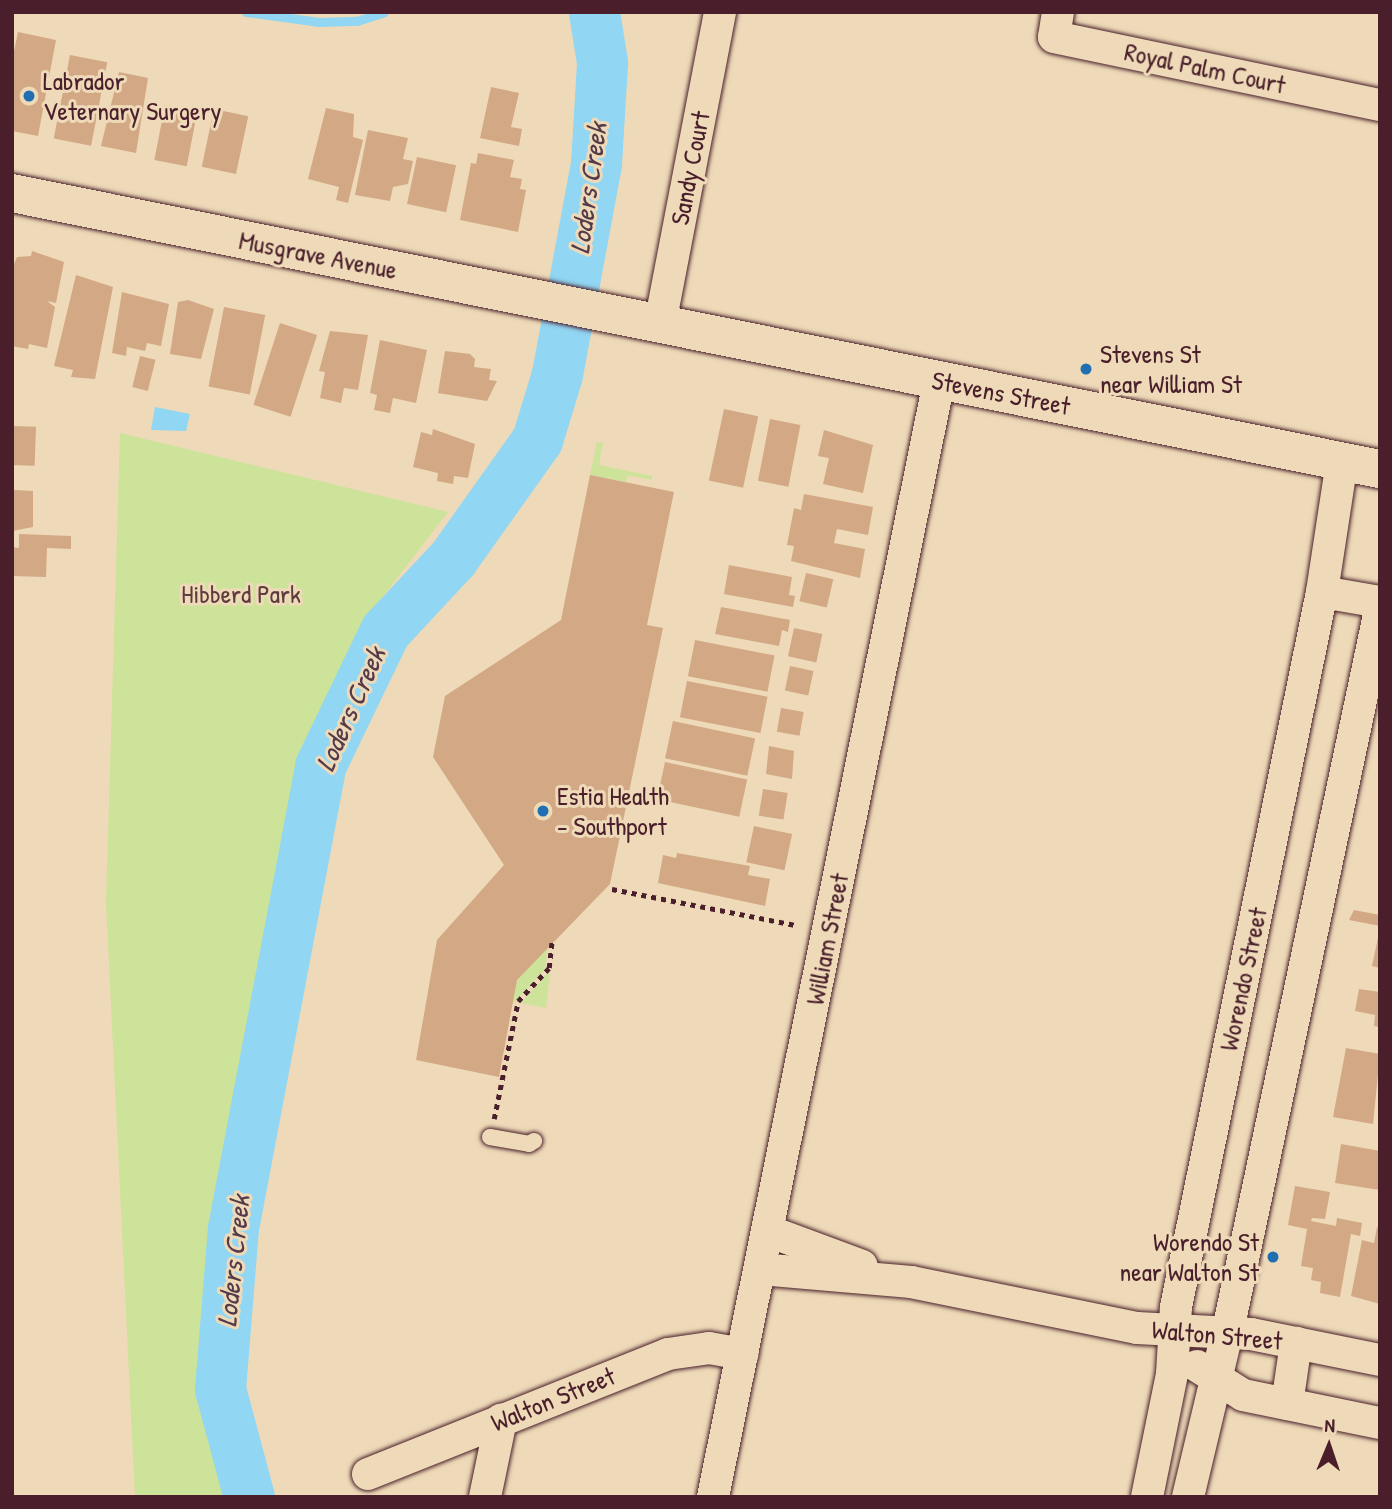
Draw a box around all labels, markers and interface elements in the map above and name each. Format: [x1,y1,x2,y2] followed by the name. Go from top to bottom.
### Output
[1122,36,1288,100] street label: Royal Palm Court
[43,65,221,126] place label: Labrador Veternary Surgery
[21,88,37,104] marker: Labrador Veternary Surgery
[664,109,716,227] street label: Sandy Court
[562,120,614,256] water label: Loders Creek
[236,224,400,286] street label: Musgrave Avenue
[1100,338,1242,400] place label: Stevens St near William St
[1078,361,1094,377] marker: Stevens St near William St
[929,364,1073,422] street label: Stevens Street
[181,578,301,610] park label: Hibberd Park
[308,642,392,776] water label: Loders Creek
[557,780,669,842] place label: Estia Health - Southport
[535,803,551,819] marker: Estia Health - Southport
[799,871,855,1007] street label: William Street
[1213,904,1273,1054] street label: Worendo Street
[209,1194,257,1328] water label: Loders Creek
[1120,1226,1259,1288] place label: Worendo St near Walton St
[1265,1249,1281,1265] marker: Worendo St near Walton St
[1150,1314,1284,1356] street label: Walton Street
[487,1360,619,1438] street label: Walton Street
[1294,1411,1364,1481] north arrow
[1324,1412,1335,1438] text: N

